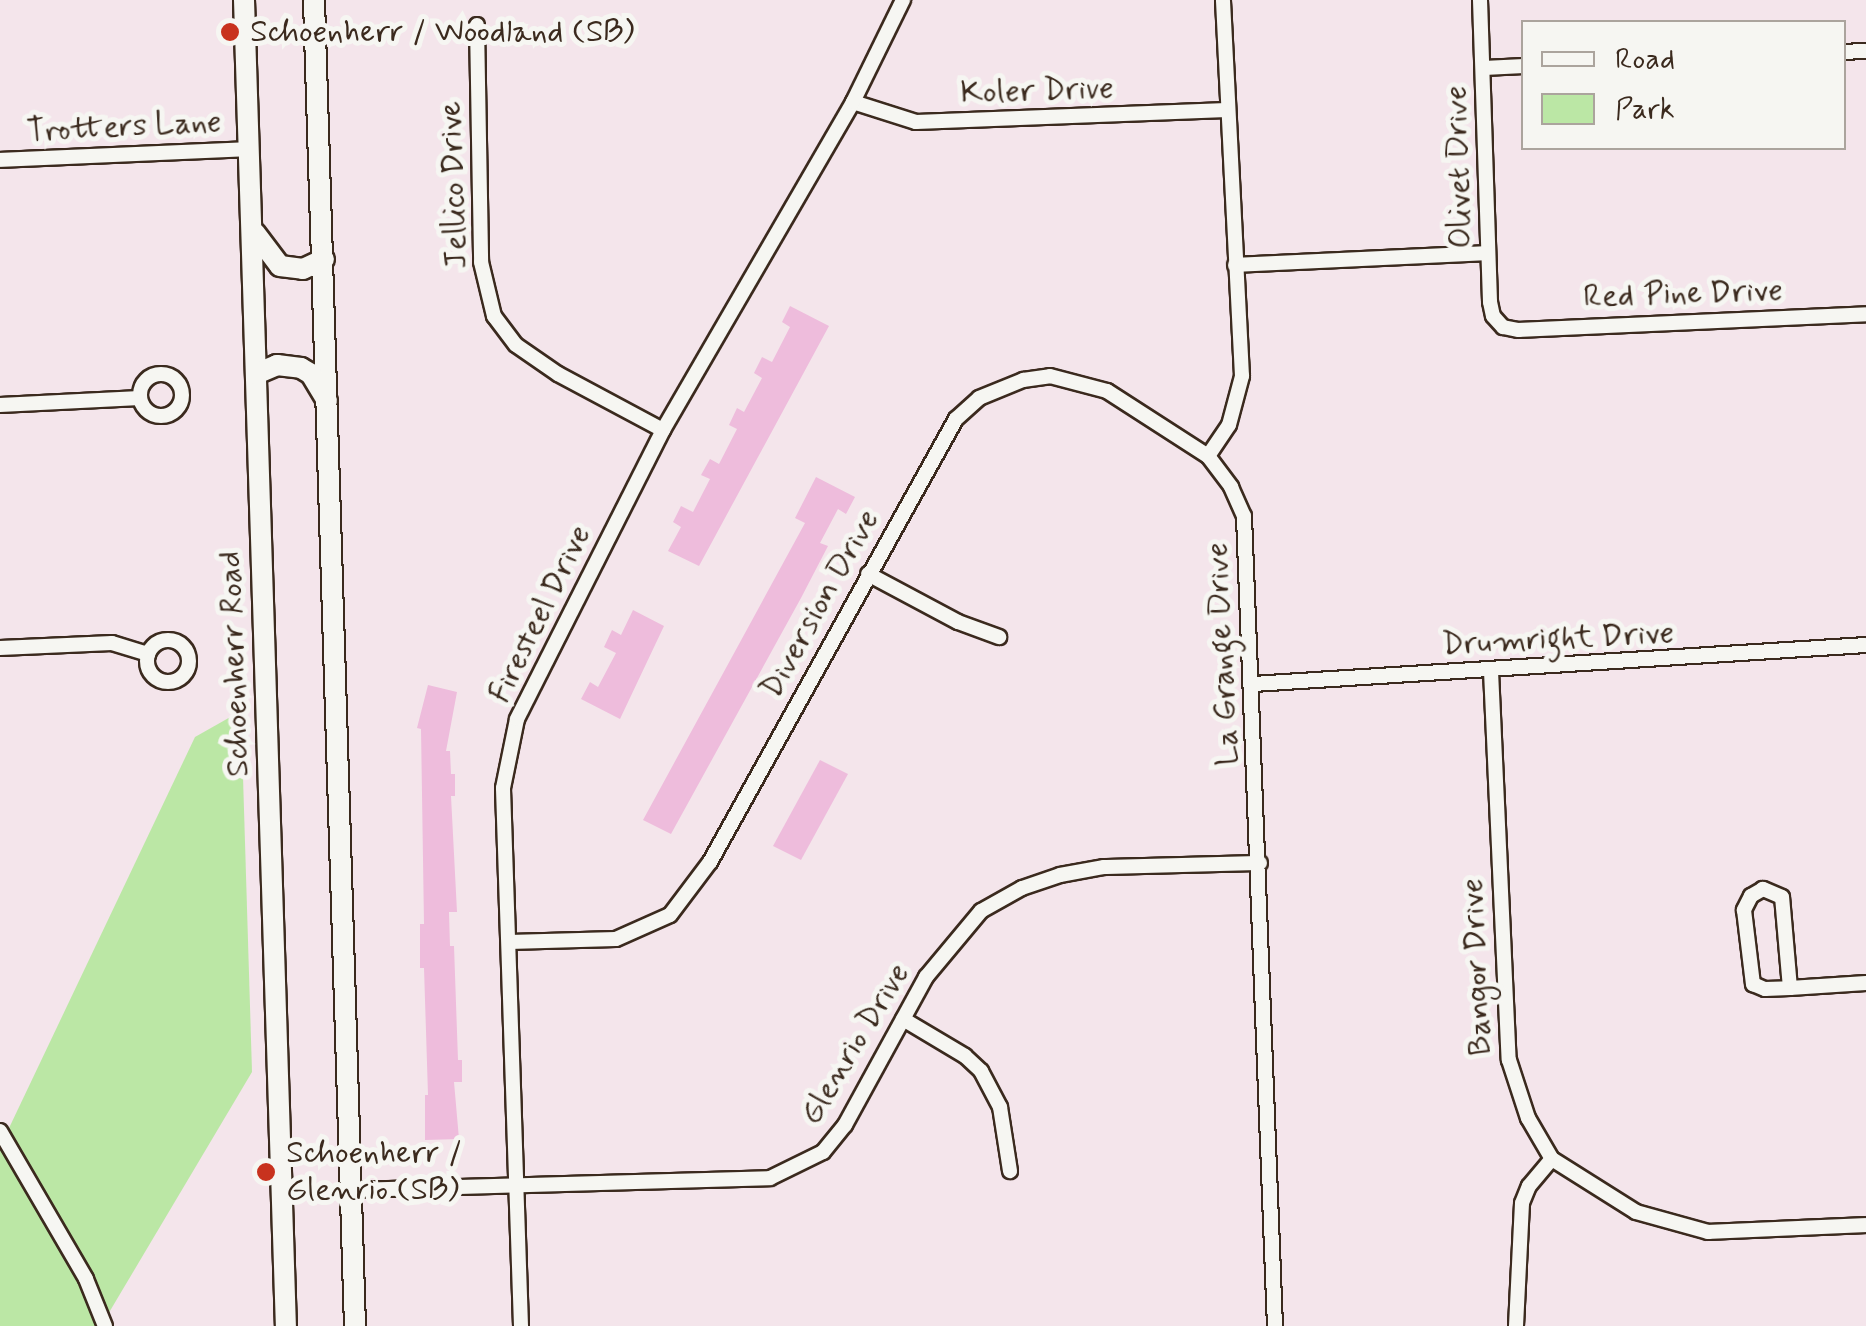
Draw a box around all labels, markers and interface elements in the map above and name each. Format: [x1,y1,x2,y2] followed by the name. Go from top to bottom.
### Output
[250,13,634,51] place label: Schoenherr / Woodland (SB)
[1521,20,1846,150] legend
[219,21,241,43] marker: Schoenherr / Woodland (SB)
[1615,40,1675,79] text: Road
[960,69,1114,113] street label: Koler Drive
[1437,86,1481,248] street label: Olivet Drive
[1615,90,1675,129] text: Park
[432,102,476,268] street label: Jellico Drive
[24,103,224,151] street label: Trotters Lane
[1584,271,1782,317] street label: Red Pine Drive
[753,504,887,704] street label: Diversion Drive
[481,520,599,708] street label: Firesteel Drive
[1198,539,1248,769] street label: La Grange Drive
[212,550,258,778] street label: Schoenherr Road
[1442,614,1674,664] street label: Drumright Drive
[1453,878,1501,1056] street label: Bangor Drive
[792,956,918,1132] street label: Glenrio Drive
[286,1135,462,1210] place label: Schoenherr / Glenrio (SB)
[255,1161,277,1183] marker: Schoenherr / Glenrio (SB)

